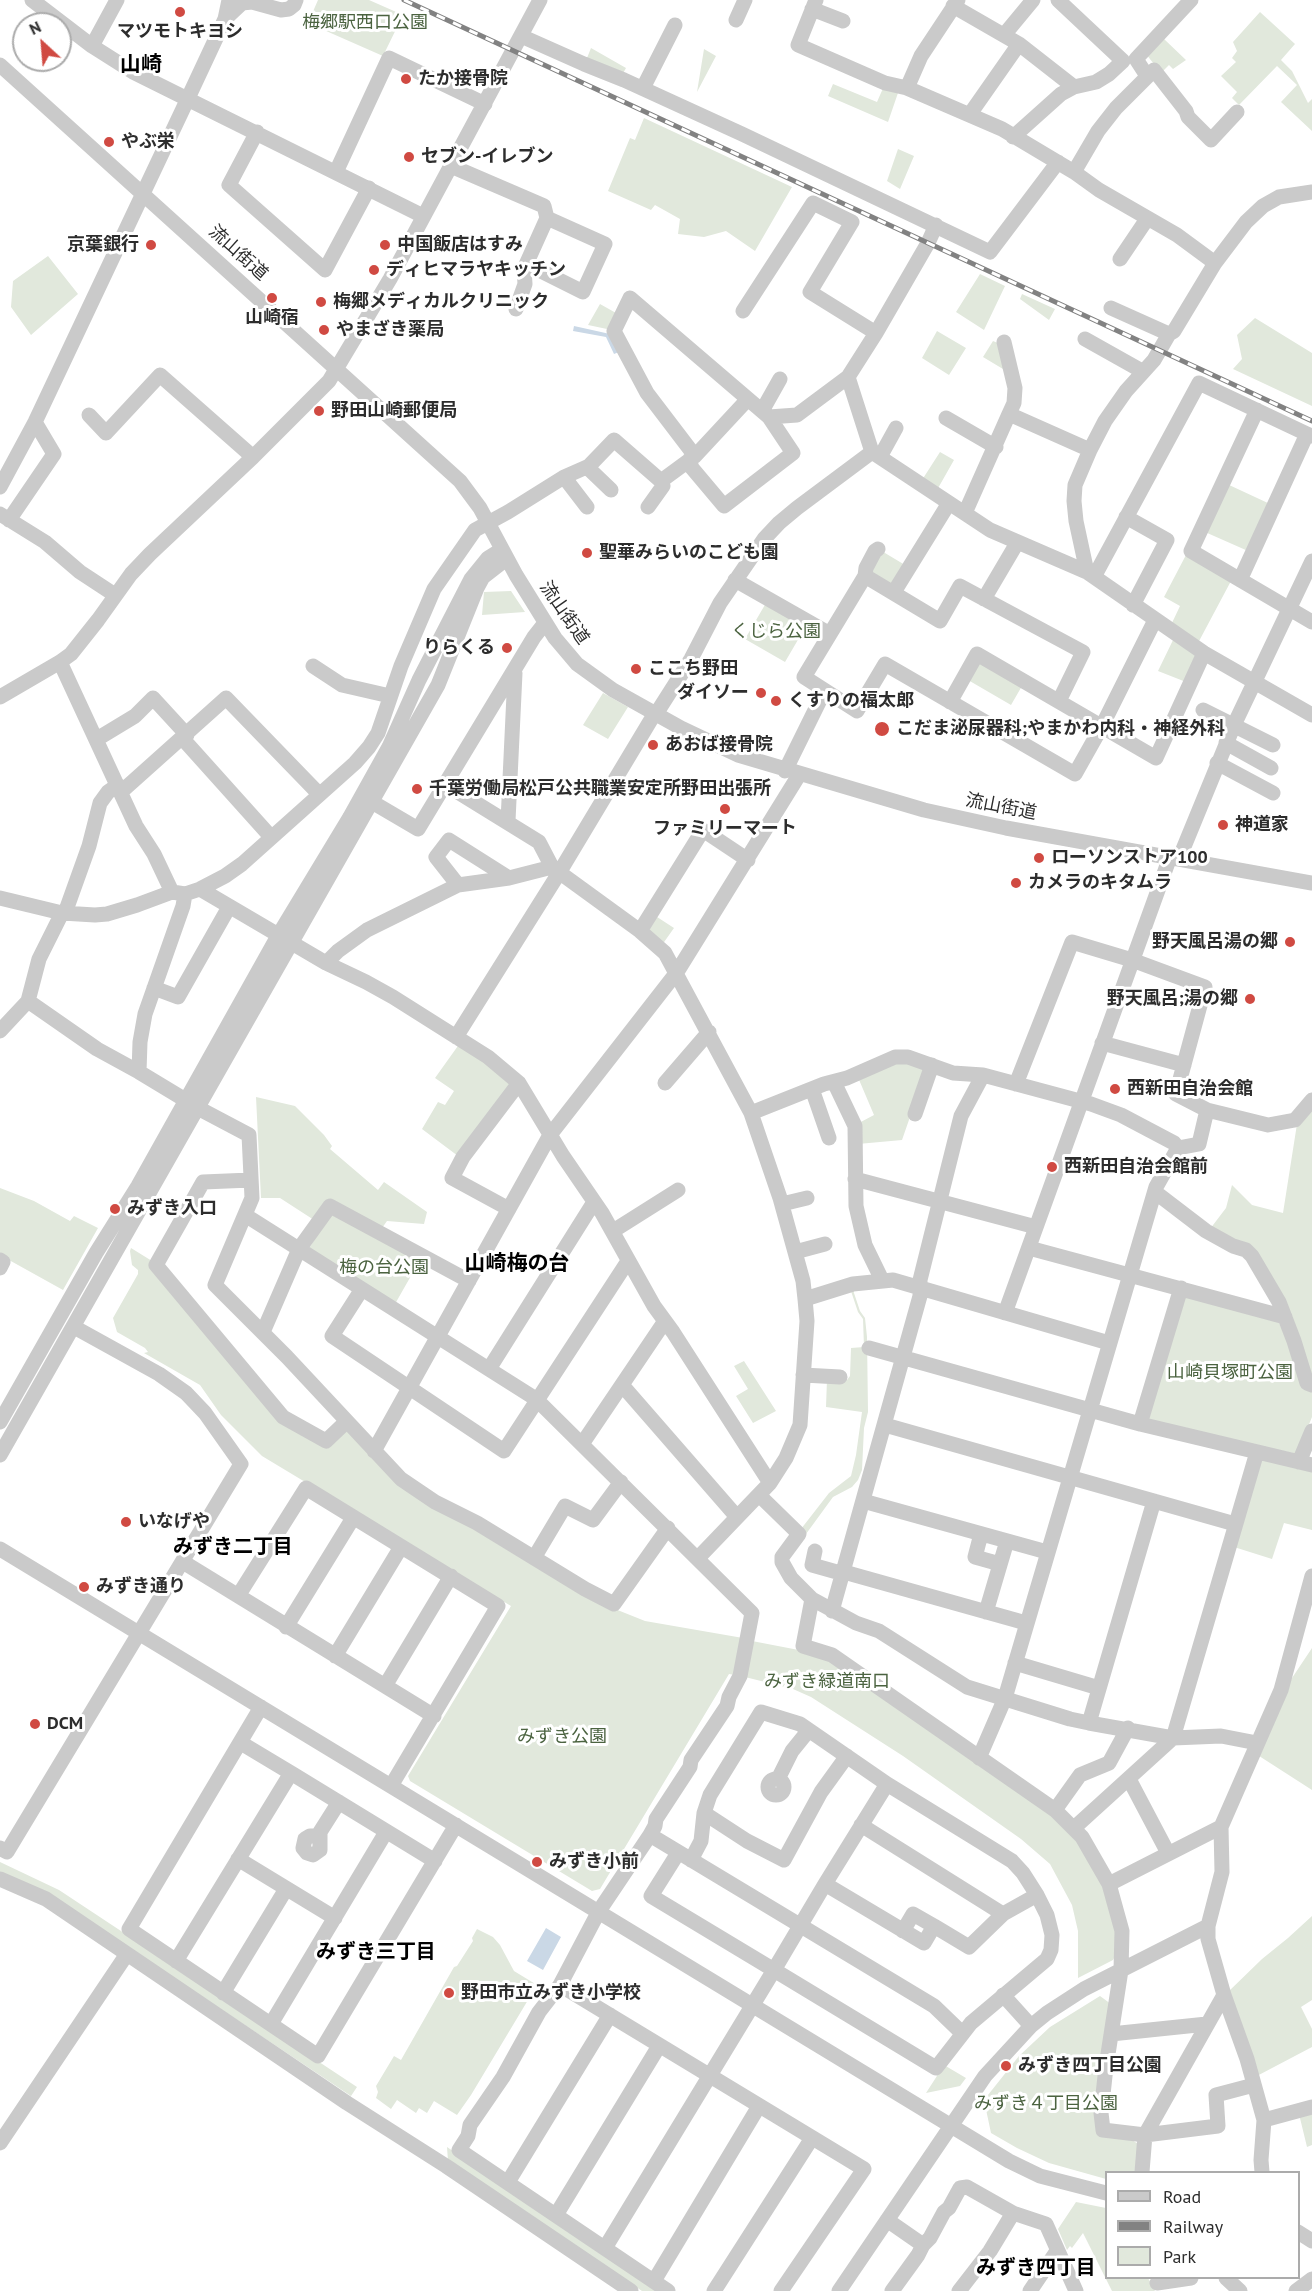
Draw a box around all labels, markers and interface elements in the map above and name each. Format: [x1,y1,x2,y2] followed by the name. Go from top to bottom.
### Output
[173,5,187,19] marker: マツモトキヨシ
[12,12,72,72] north arrow
[302,12,428,34] park label: 梅郷駅西口公園
[26,16,44,39] text: N
[117,21,243,43] place label: マツモトキヨシ
[120,52,162,78] district label: 山崎
[418,68,508,90] place label: たか接骨院
[399,72,413,86] marker: たか接骨院
[121,131,175,153] place label: やぶ栄
[102,135,116,149] marker: やぶ栄
[421,146,553,168] place label: セブン-イレブン
[402,150,416,164] marker: セブン-イレブン
[204,221,272,285] street label: 流山街道
[67,234,139,256] place label: 京葉銀行
[397,234,523,256] place label: 中国飯店はすみ
[144,238,158,252] marker: 京葉銀行
[378,238,392,252] marker: 中国飯店はすみ
[386,259,566,281] place label: ディヒマラヤキッチン
[367,263,381,277] marker: ディヒマラヤキッチン
[265,291,279,305] marker: 山崎宿
[333,291,549,313] place label: 梅郷メディカルクリニック
[314,295,328,309] marker: 梅郷メディカルクリニック
[245,307,299,329] place label: 山崎宿
[336,319,444,341] place label: やまざき薬局
[317,323,331,337] marker: やまざき薬局
[331,400,457,422] place label: 野田山崎郵便局
[312,404,326,418] marker: 野田山崎郵便局
[599,542,779,564] place label: 聖華みらいのこども園
[580,546,594,560] marker: 聖華みらいのこども園
[535,577,593,649] street label: 流山街道
[731,621,821,643] park label: くじら公園
[423,637,495,659] place label: りらくる
[500,641,514,655] marker: りらくる
[648,658,738,680] place label: ここち野田
[629,662,643,676] marker: ここち野田
[677,682,749,704] place label: ダイソー
[754,686,768,700] marker: ダイソー
[788,690,914,712] place label: くすりの福太郎
[769,694,783,708] marker: くすりの福太郎
[896,718,1225,740] place label: こだま泌尿器科;やまかわ内科・神経外科
[873,720,891,738] marker: こだま泌尿器科;やまかわ内科・神経外科
[665,734,773,756] place label: あおば接骨院
[646,738,660,752] marker: あおば接骨院
[429,778,771,800] place label: 千葉労働局松戸公共職業安定所野田出張所
[410,782,424,796] marker: 千葉労働局松戸公共職業安定所野田出張所
[964,790,1038,824] street label: 流山街道
[718,802,732,816] marker: ファミリーマート
[1235,814,1289,836] place label: 神道家
[653,818,797,840] place label: ファミリーマート
[1216,818,1230,832] marker: 神道家
[1051,847,1208,869] place label: ローソンストア100
[1032,851,1046,865] marker: ローソンストア100
[1028,872,1172,894] place label: カメラのキタムラ
[1009,876,1023,890] marker: カメラのキタムラ
[1152,931,1278,953] place label: 野天風呂湯の郷
[1283,935,1297,949] marker: 野天風呂湯の郷
[1107,988,1238,1010] place label: 野天風呂;湯の郷
[1243,992,1257,1006] marker: 野天風呂;湯の郷
[1127,1078,1253,1100] place label: 西新田自治会館
[1108,1082,1122,1096] marker: 西新田自治会館
[1064,1156,1208,1178] place label: 西新田自治会館前
[1045,1160,1059,1174] marker: 西新田自治会館前
[127,1198,217,1220] place label: みずき入口
[108,1202,122,1216] marker: みずき入口
[465,1251,569,1277] district label: 山崎梅の台
[339,1257,429,1279] park label: 梅の台公園
[1167,1362,1293,1384] park label: 山崎貝塚町公園
[138,1511,210,1533] place label: いなげや
[119,1515,133,1529] marker: いなげや
[173,1535,293,1559] district label: みずき二丁目
[96,1576,186,1598] place label: みずき通り
[77,1580,91,1594] marker: みずき通り
[764,1671,890,1693] park label: みずき緑道南口
[47,1713,83,1735] place label: DCM
[28,1717,42,1731] marker: DCM
[517,1726,607,1748] park label: みずき公園
[549,1851,639,1873] place label: みずき小前
[530,1855,544,1869] marker: みずき小前
[316,1940,436,1964] district label: みずき三丁目
[461,1982,641,2004] place label: 野田市立みずき小学校
[442,1986,456,2000] marker: 野田市立みずき小学校
[1018,2055,1162,2077] place label: みずき四丁目公園
[999,2059,1013,2073] marker: みずき四丁目公園
[974,2093,1118,2115] park label: みずき４丁目公園
[1105,2171,1300,2279] legend
[1163,2185,1201,2208] text: Road
[1163,2215,1223,2238] text: Railway
[1163,2245,1196,2268] text: Park
[976,2256,1096,2280] district label: みずき四丁目

